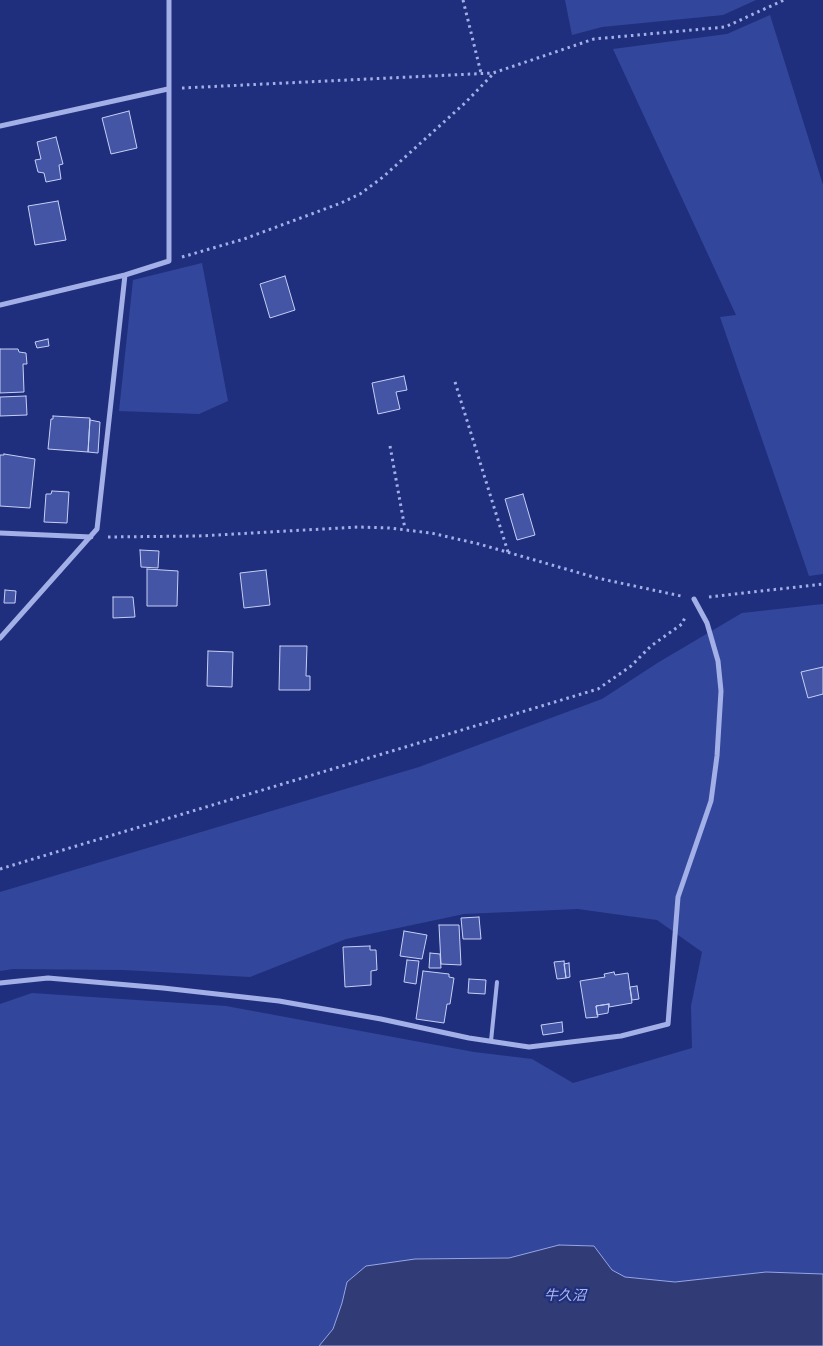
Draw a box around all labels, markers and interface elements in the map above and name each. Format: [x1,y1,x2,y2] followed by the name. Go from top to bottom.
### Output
[544,1288,586,1304] water label: 牛久沼

